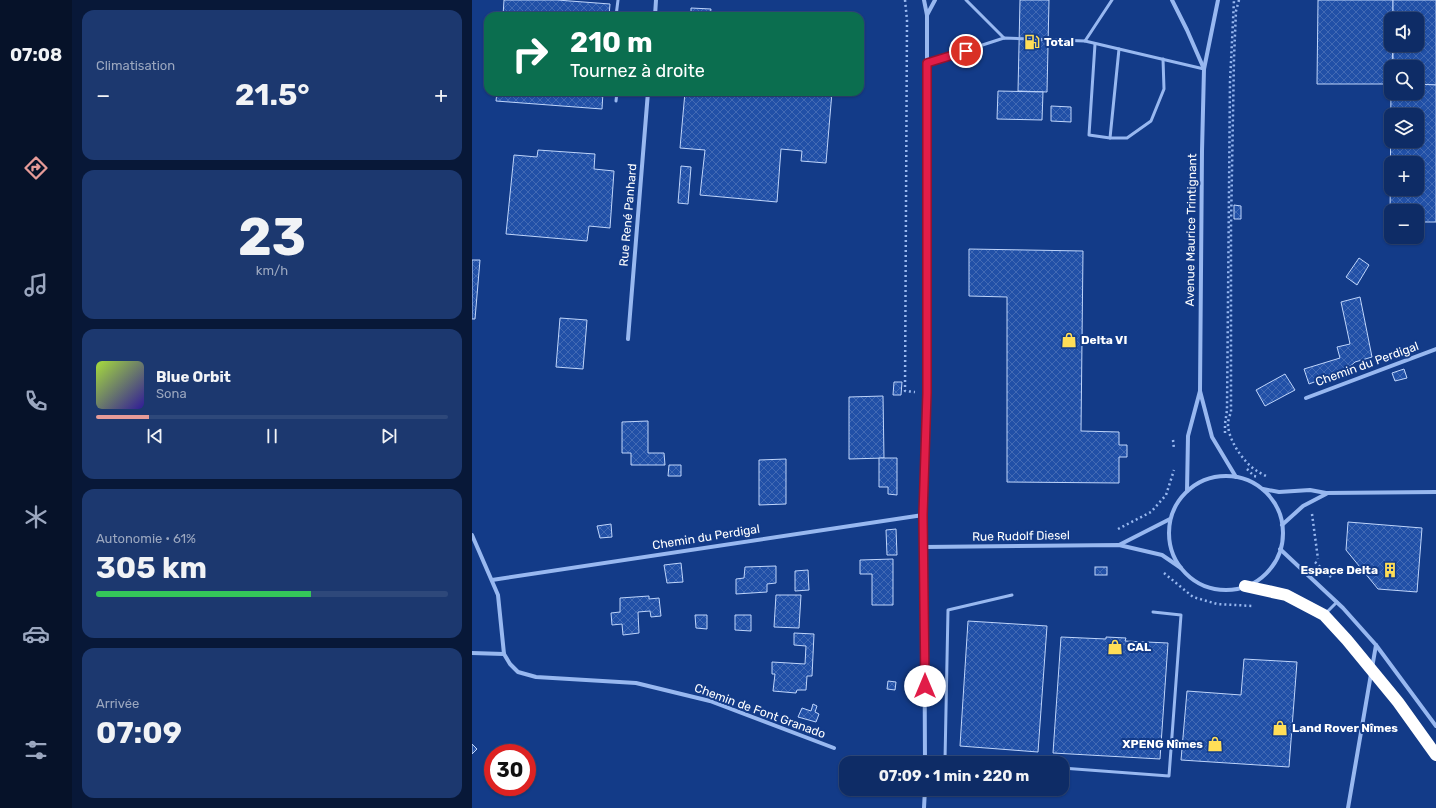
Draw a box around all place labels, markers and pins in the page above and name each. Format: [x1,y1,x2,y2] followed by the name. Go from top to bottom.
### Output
[1023,33,1041,51] fuel station icon: Total
[949,34,983,68] pin
[1044,35,1074,49] place label: Total
[1060,331,1078,349] shop icon: Delta VI
[1081,333,1127,347] place label: Delta VI
[1381,561,1399,579] building icon: Espace Delta
[1300,563,1378,577] place label: Espace Delta
[1106,638,1124,656] shop icon: CAL
[1127,640,1151,654] place label: CAL
[1271,719,1289,737] shop icon: Land Rover Nîmes
[1292,721,1398,735] place label: Land Rover Nîmes
[1206,735,1224,753] shop icon: XPENG Nîmes
[1122,737,1203,751] place label: XPENG Nîmes

